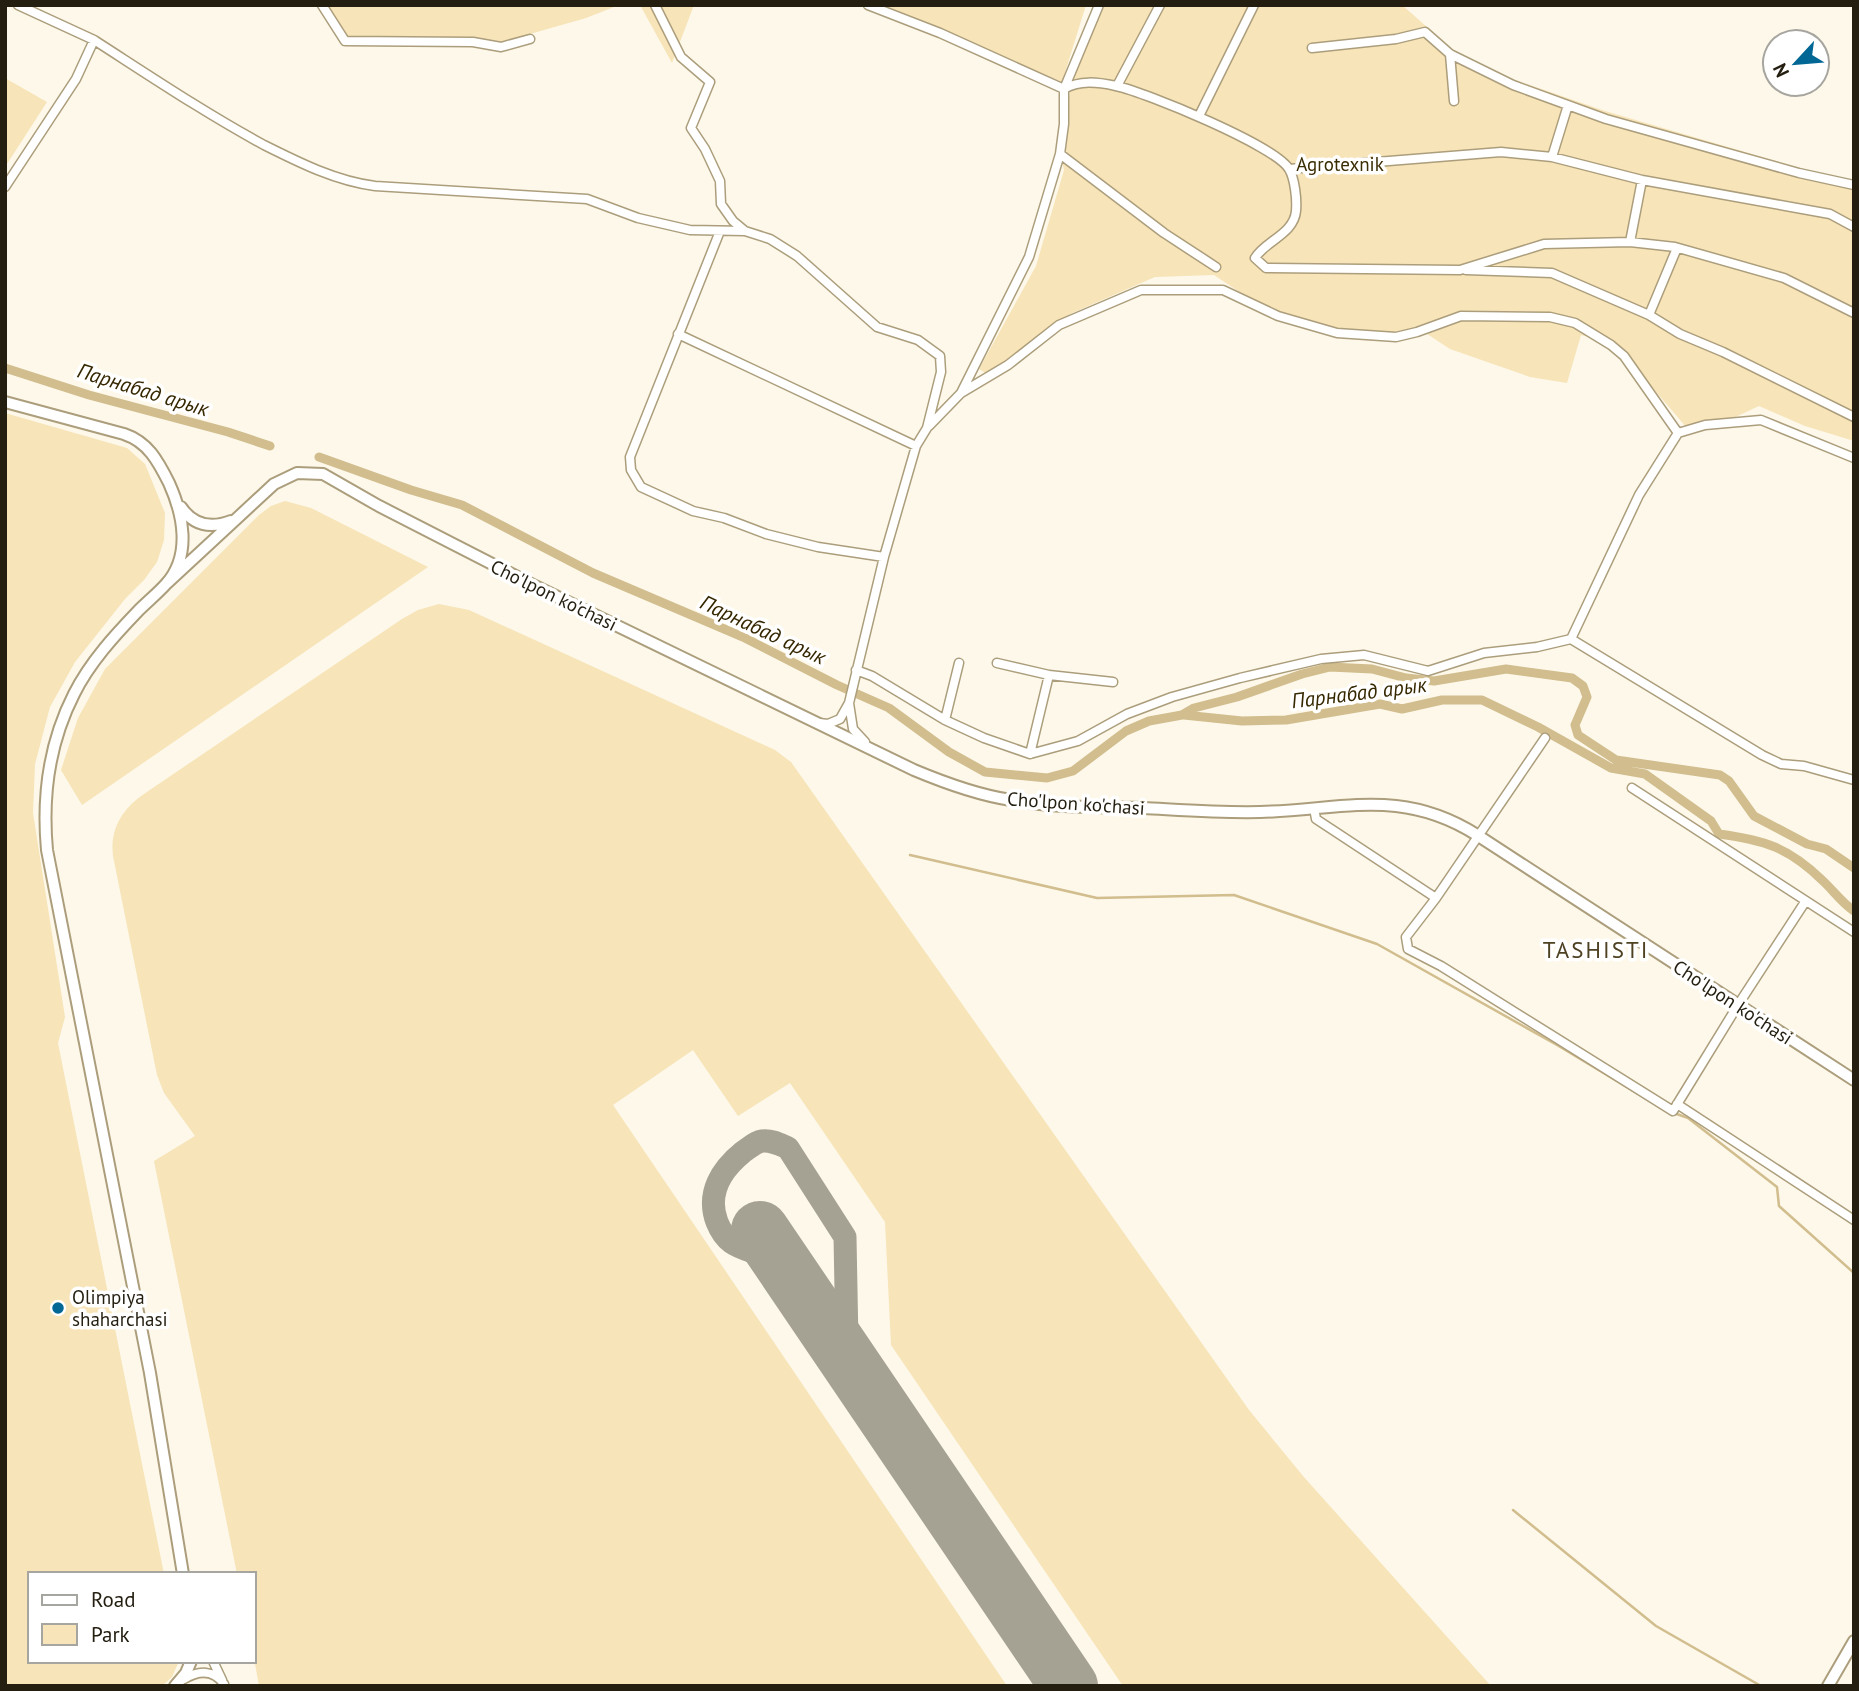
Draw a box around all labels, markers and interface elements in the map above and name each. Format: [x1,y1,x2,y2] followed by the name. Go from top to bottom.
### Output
[1761,28,1831,98] north arrow
[1767,60,1794,81] text: N
[1296,152,1384,176] park label: Agrotexnik
[74,357,213,423] water label: Парнабад арык
[487,554,621,636] street label: Cho'lpon ko'chasi
[696,589,832,671] water label: Парнабад арык
[1290,671,1429,714] water label: Парнабад арык
[1006,786,1146,820] street label: Cho'lpon ko'chasi
[1543,935,1649,964] district label: TASHISTI
[1669,954,1797,1050] street label: Cho'lpon ko'chasi
[72,1285,168,1331] place label: Olimpiya shaharchasi
[50,1300,66,1316] marker: Olimpiya shaharchasi
[28,1572,256,1663] legend
[91,1586,135,1613] text: Road
[91,1621,130,1648] text: Park

